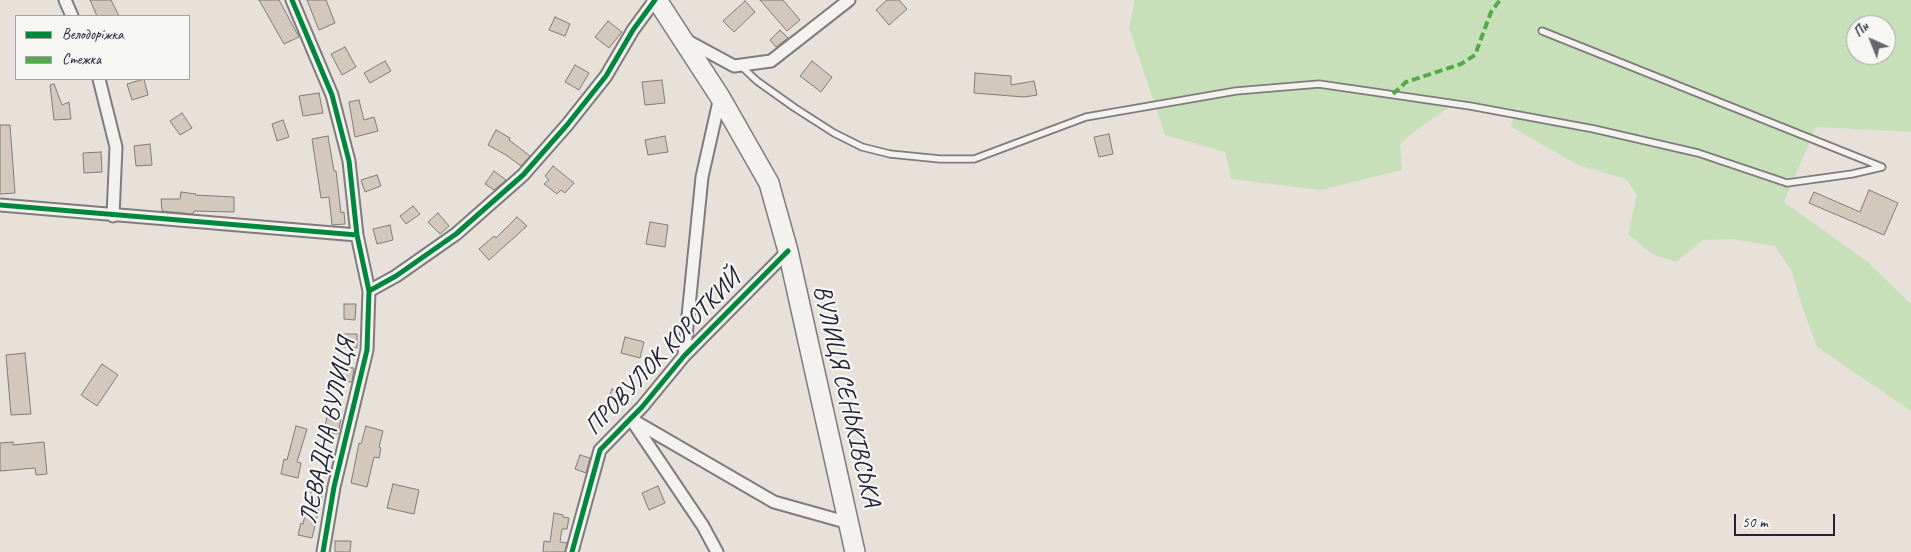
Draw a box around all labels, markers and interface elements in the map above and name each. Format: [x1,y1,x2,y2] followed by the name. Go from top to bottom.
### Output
[15,15,190,80] legend
[1846,15,1896,65] north arrow
[1850,18,1872,41] text: Пн
[62,25,123,44] text: Велодоріжка
[62,50,101,69] text: Стежка
[579,264,747,442] street label: ПРОВУЛОК КОРОТКИЙ
[806,282,886,510] street label: ВУЛИЦЯ СЕНЬКIВСЬКА
[294,335,362,527] street label: ЛЕВАДНА ВУЛИЦЯ
[1736,504,1837,536] scale bar
[1742,513,1768,532] text: 50 m

